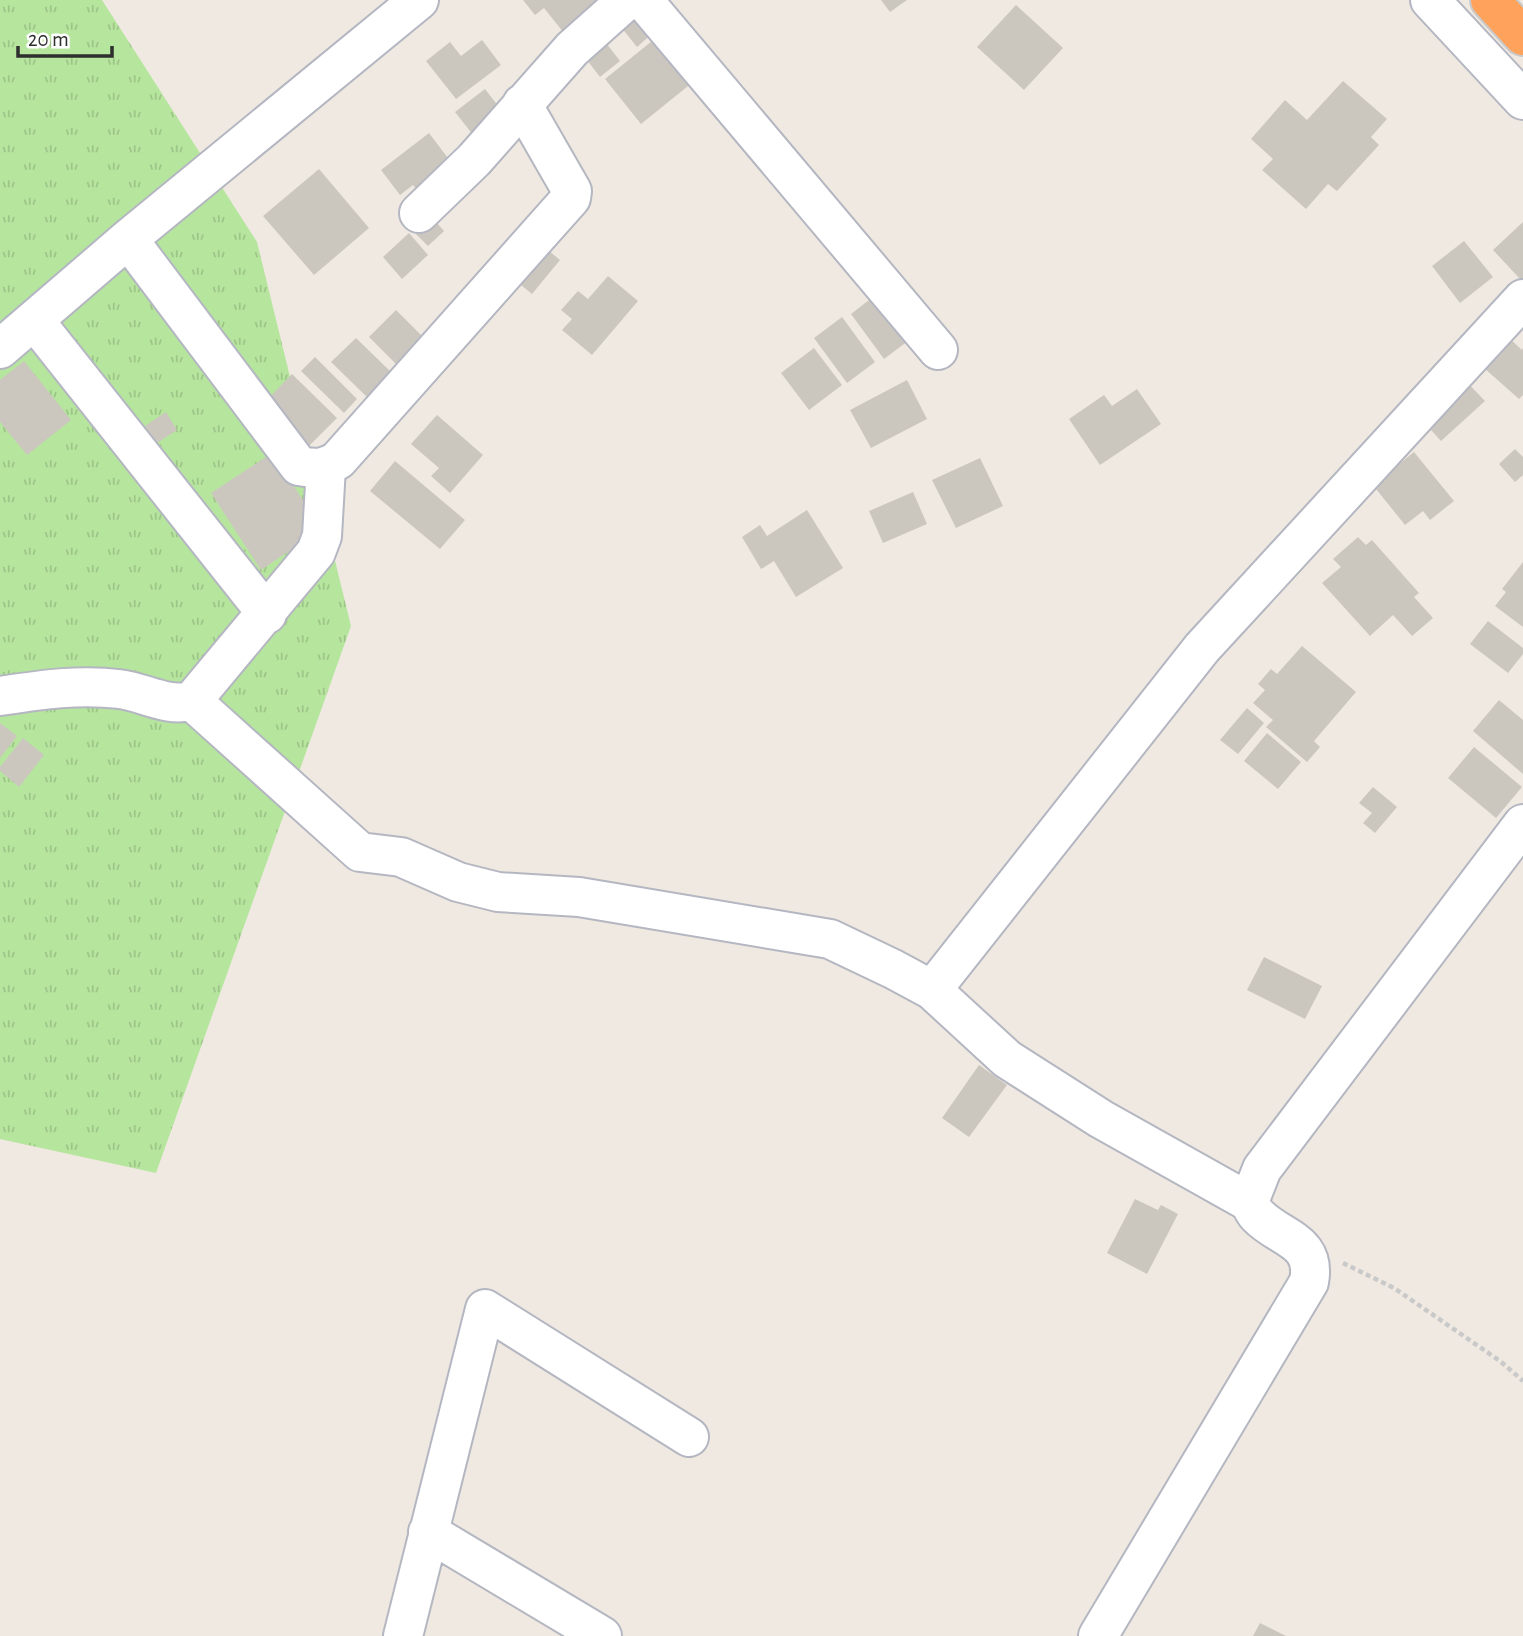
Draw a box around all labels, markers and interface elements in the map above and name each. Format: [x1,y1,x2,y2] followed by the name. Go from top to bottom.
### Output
[18,14,112,58] scale bar
[28,29,69,50] text: 20 m

